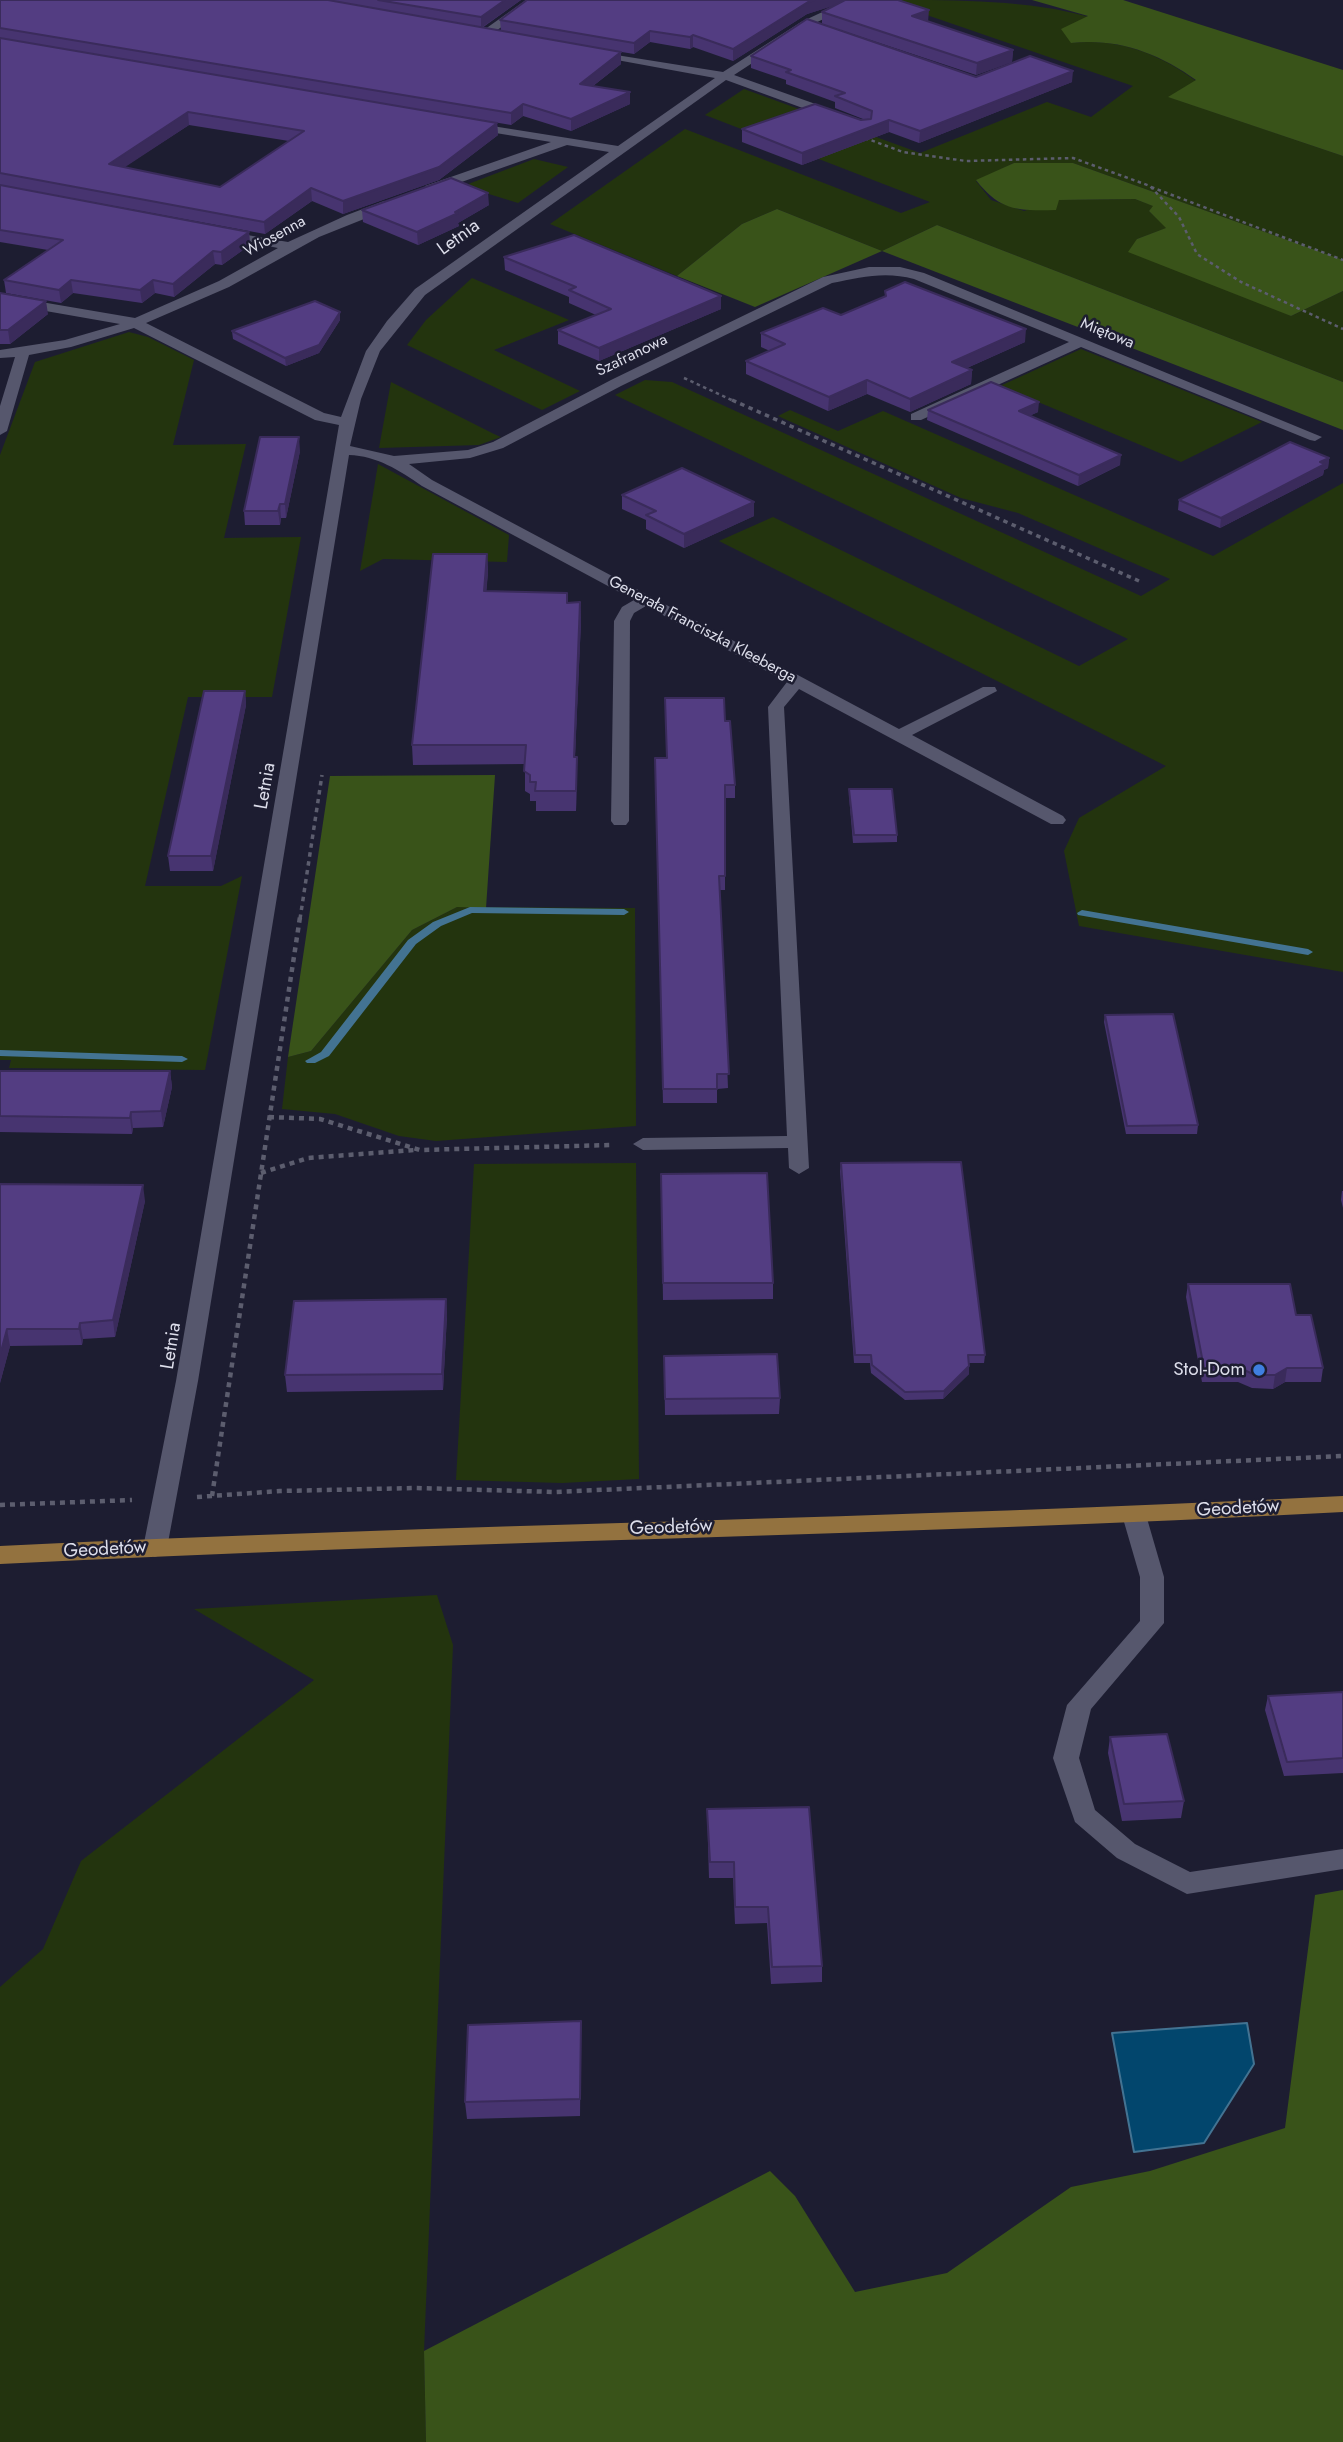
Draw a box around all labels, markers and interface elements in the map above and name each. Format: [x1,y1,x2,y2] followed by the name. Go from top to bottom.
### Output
[241,212,309,262] street label: Wiosenna
[433,215,485,261] street label: Letnia
[1077,315,1137,353] street label: Miętowa
[593,330,671,382] street label: Szafranowa
[605,572,799,688] street label: Generała Franciszka Kleeberga
[251,761,281,811] street label: Letnia
[157,1321,187,1371] street label: Letnia
[1173,1359,1245,1381] place label: Stol-Dom
[1251,1362,1267,1378] marker: Stol-Dom
[1196,1495,1280,1523] street label: Geodetów
[629,1515,713,1541] street label: Geodetów
[63,1536,147,1564] street label: Geodetów

